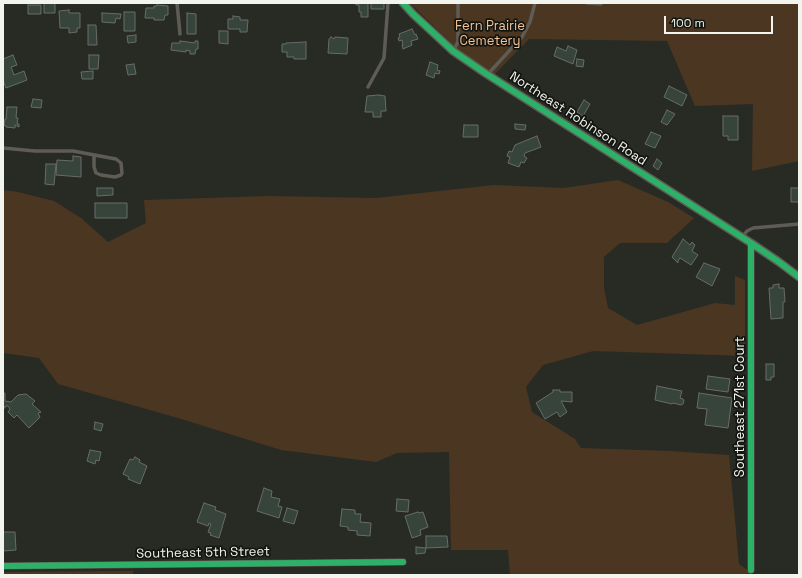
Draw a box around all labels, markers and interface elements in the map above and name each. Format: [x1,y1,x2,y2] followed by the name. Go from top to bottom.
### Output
[666,8,775,34] scale bar
[671,15,705,31] text: 100 m
[455,18,525,49] park label: Fern Prairie Cemetery
[506,69,650,169] street label: Northeast Robinson Road
[732,337,748,477] street label: Southeast 271st Court
[136,544,270,562] street label: Southeast 5th Street

